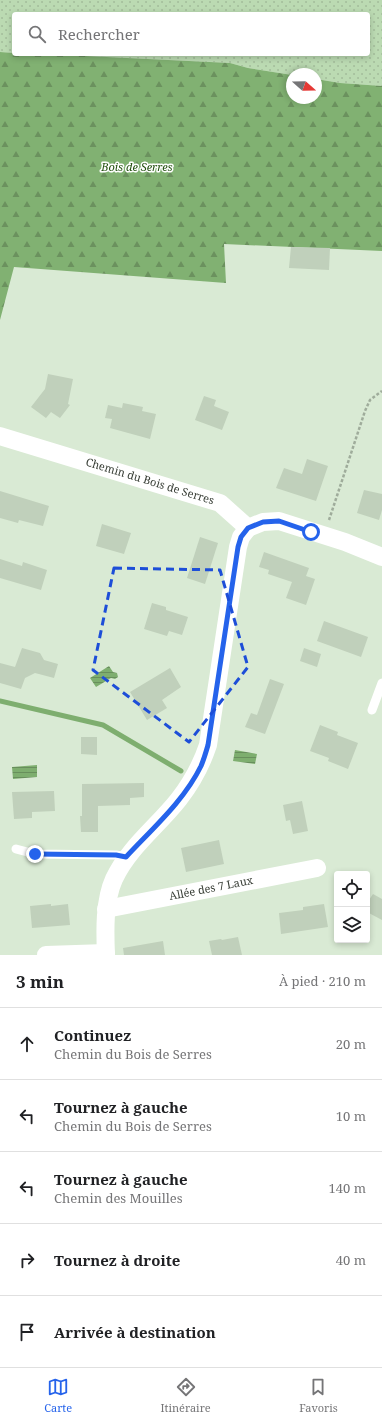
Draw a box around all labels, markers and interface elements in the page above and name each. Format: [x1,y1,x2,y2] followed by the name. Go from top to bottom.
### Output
[12,12,370,56] search box
[26,23,48,45] icon: search
[58,24,140,44] text: Rechercher
[286,68,322,104] north arrow
[100,159,173,174] park label: Bois de Serres
[84,454,216,507] street label: Chemin du Bois de Serres
[302,523,320,541] route start
[26,845,44,863] route end
[334,871,370,943] map controls
[334,871,370,907] button: locate
[168,872,255,903] street label: Allée des 7 Laux
[334,907,370,943] button: layers
[16,970,64,993] text: 3 min
[279,972,366,990] text: À pied · 210 m
[54,1025,131,1045] text: Continuez
[16,1033,38,1055] icon: ahead
[336,1035,366,1053] text: 20 m
[54,1045,212,1063] text: Chemin du Bois de Serres
[54,1097,188,1117] text: Tournez à gauche
[16,1105,38,1127] icon: left
[336,1107,366,1125] text: 10 m
[54,1117,212,1135] text: Chemin du Bois de Serres
[54,1169,188,1189] text: Tournez à gauche
[16,1177,38,1199] icon: left
[329,1179,366,1197] text: 140 m
[54,1189,183,1207] text: Chemin des Mouilles
[16,1249,38,1271] icon: right
[54,1250,180,1270] text: Tournez à droite
[336,1251,366,1269] text: 40 m
[16,1321,38,1343] icon: arrive
[54,1322,216,1342] text: Arrivée à destination
[44,1376,72,1415] tab: Carte
[161,1376,211,1415] tab: Itinéraire
[299,1376,338,1415] tab: Favoris

